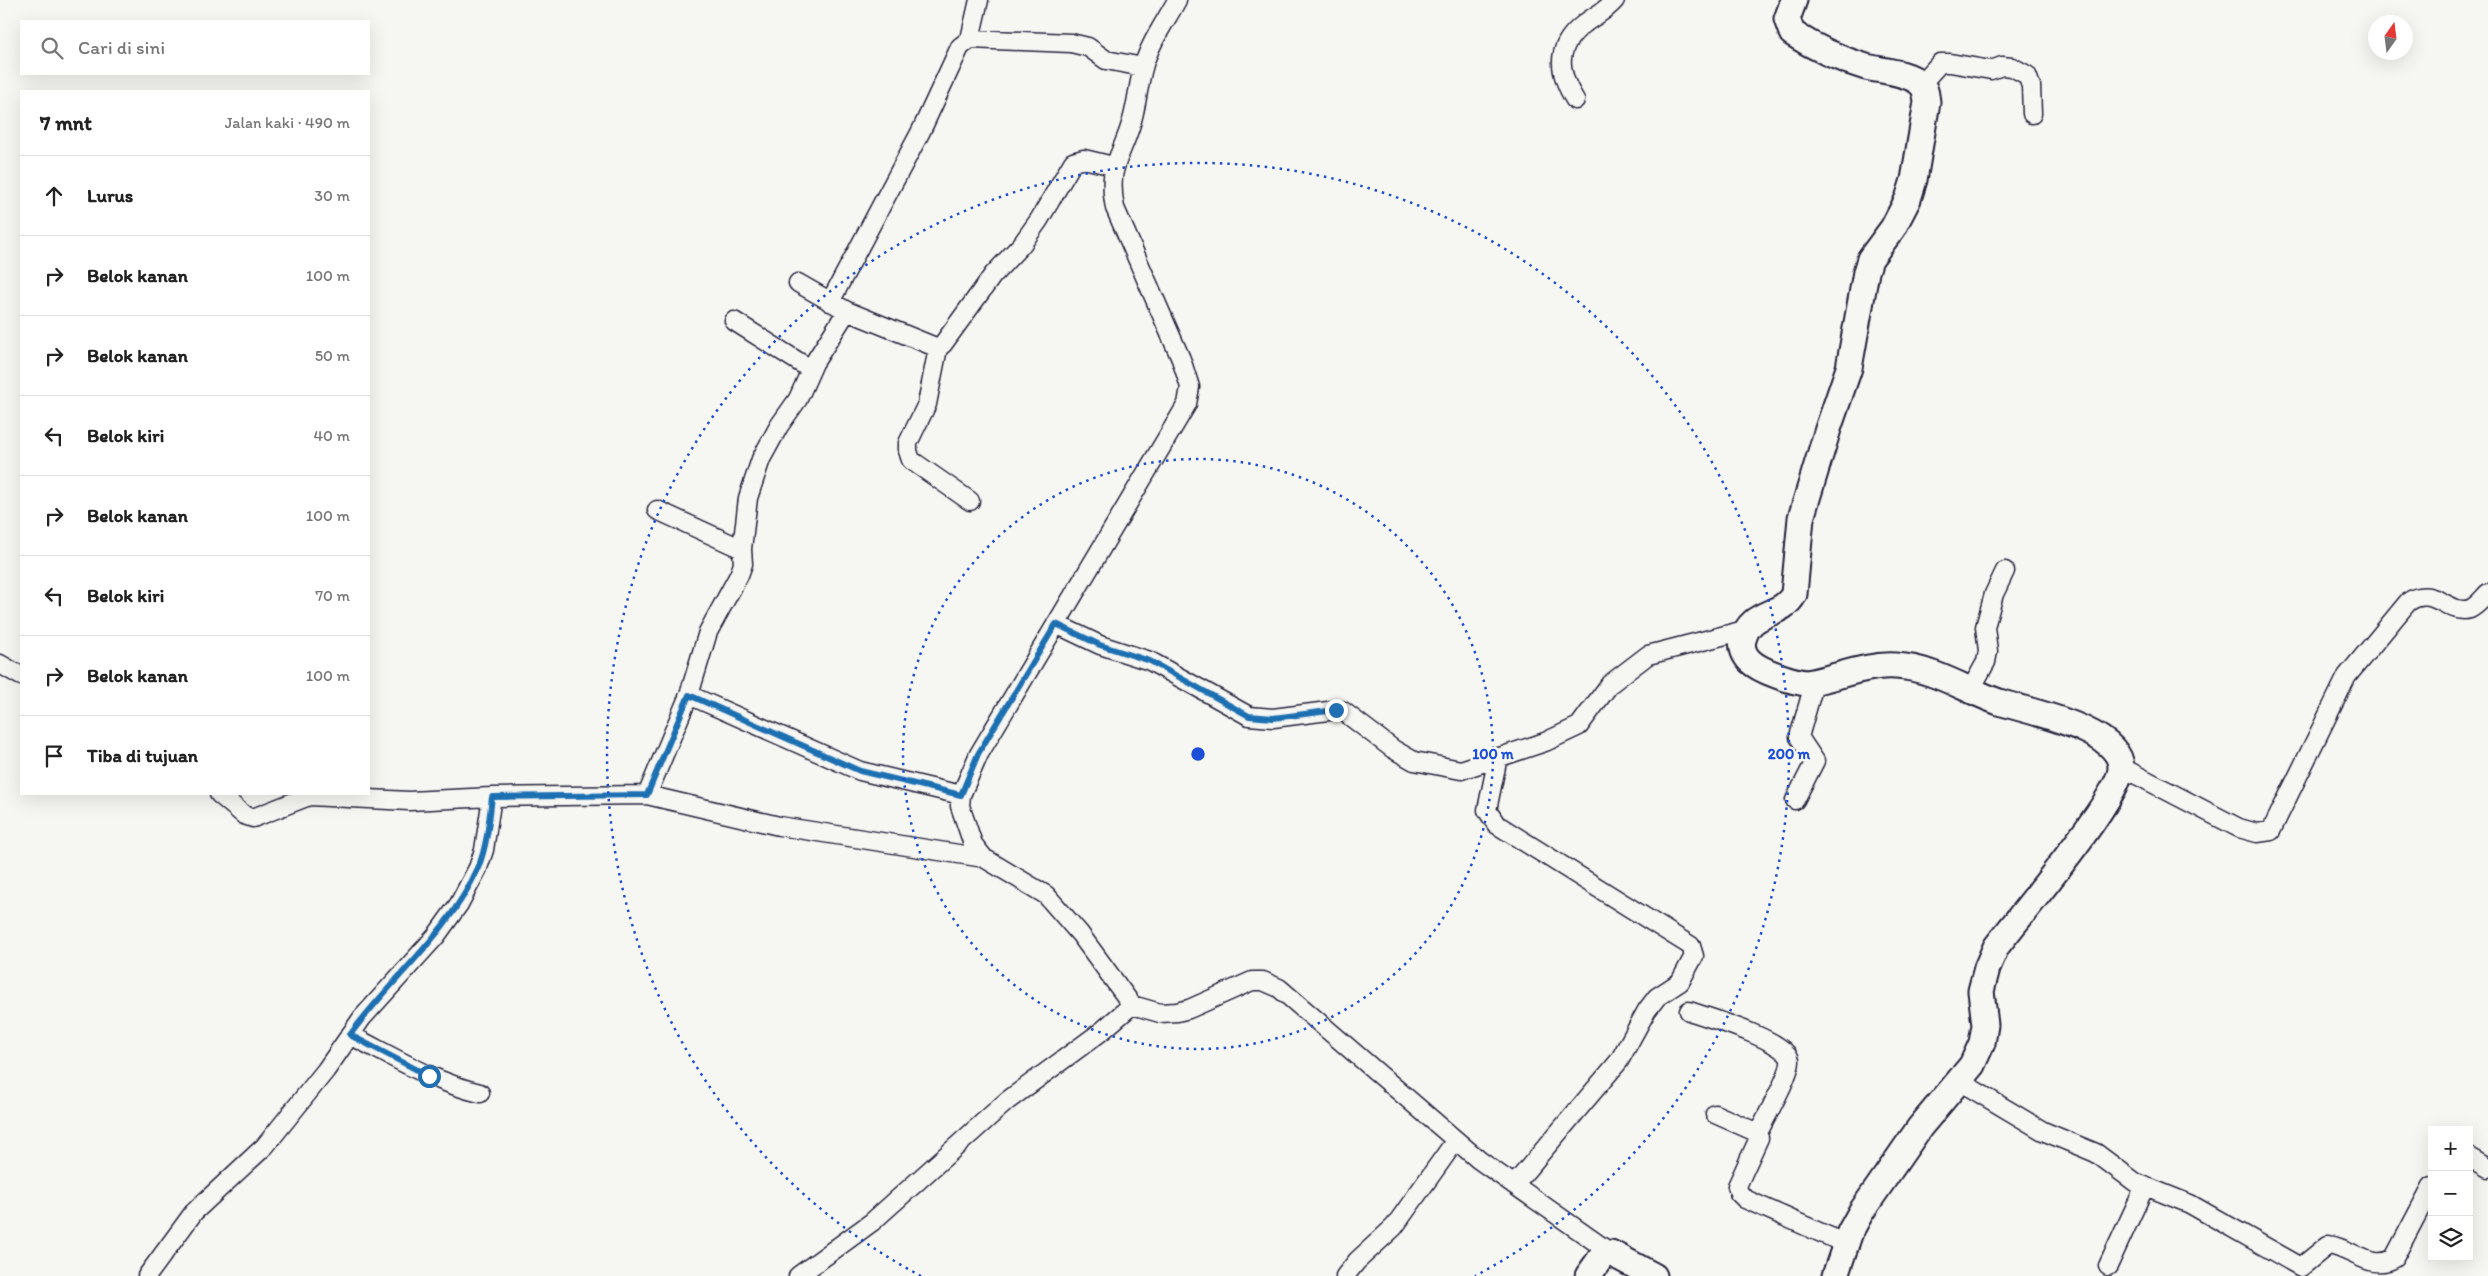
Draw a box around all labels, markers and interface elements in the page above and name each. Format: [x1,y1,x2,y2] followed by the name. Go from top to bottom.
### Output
[2368,15,2413,60] north arrow
[20,20,370,75] search box
[38,34,66,62] icon: search
[78,36,165,59] text: Cari di sini
[40,110,92,135] text: 7 mnt
[225,113,350,132] text: Jalan kaki · 490 m
[40,182,68,210] icon: ahead
[87,184,133,207] text: Lurus
[314,186,350,205] text: 30 m
[40,262,68,290] icon: right
[87,264,188,287] text: Belok kanan
[306,266,350,285] text: 100 m
[40,342,68,370] icon: right
[87,344,188,367] text: Belok kanan
[315,346,350,365] text: 50 m
[40,422,68,450] icon: left
[87,424,164,447] text: Belok kiri
[313,426,350,445] text: 40 m
[40,502,68,530] icon: right
[87,504,188,527] text: Belok kanan
[306,506,350,525] text: 100 m
[40,582,68,610] icon: left
[87,584,164,607] text: Belok kiri
[315,586,350,605] text: 70 m
[40,662,68,690] icon: right
[87,664,188,687] text: Belok kanan
[306,666,350,685] text: 100 m
[1325,699,1348,722] route end
[40,742,68,770] icon: arrive
[87,744,198,767] text: Tiba di tujuan
[1189,745,1207,763] centre of rings
[1472,745,1514,763] text: 100 m
[1768,745,1811,763] text: 200 m
[418,1065,441,1088] route start
[2428,1126,2473,1261] map controls
[2428,1126,2473,1171] button: +
[2428,1171,2473,1216] button: −
[2428,1216,2473,1261] button: layers

